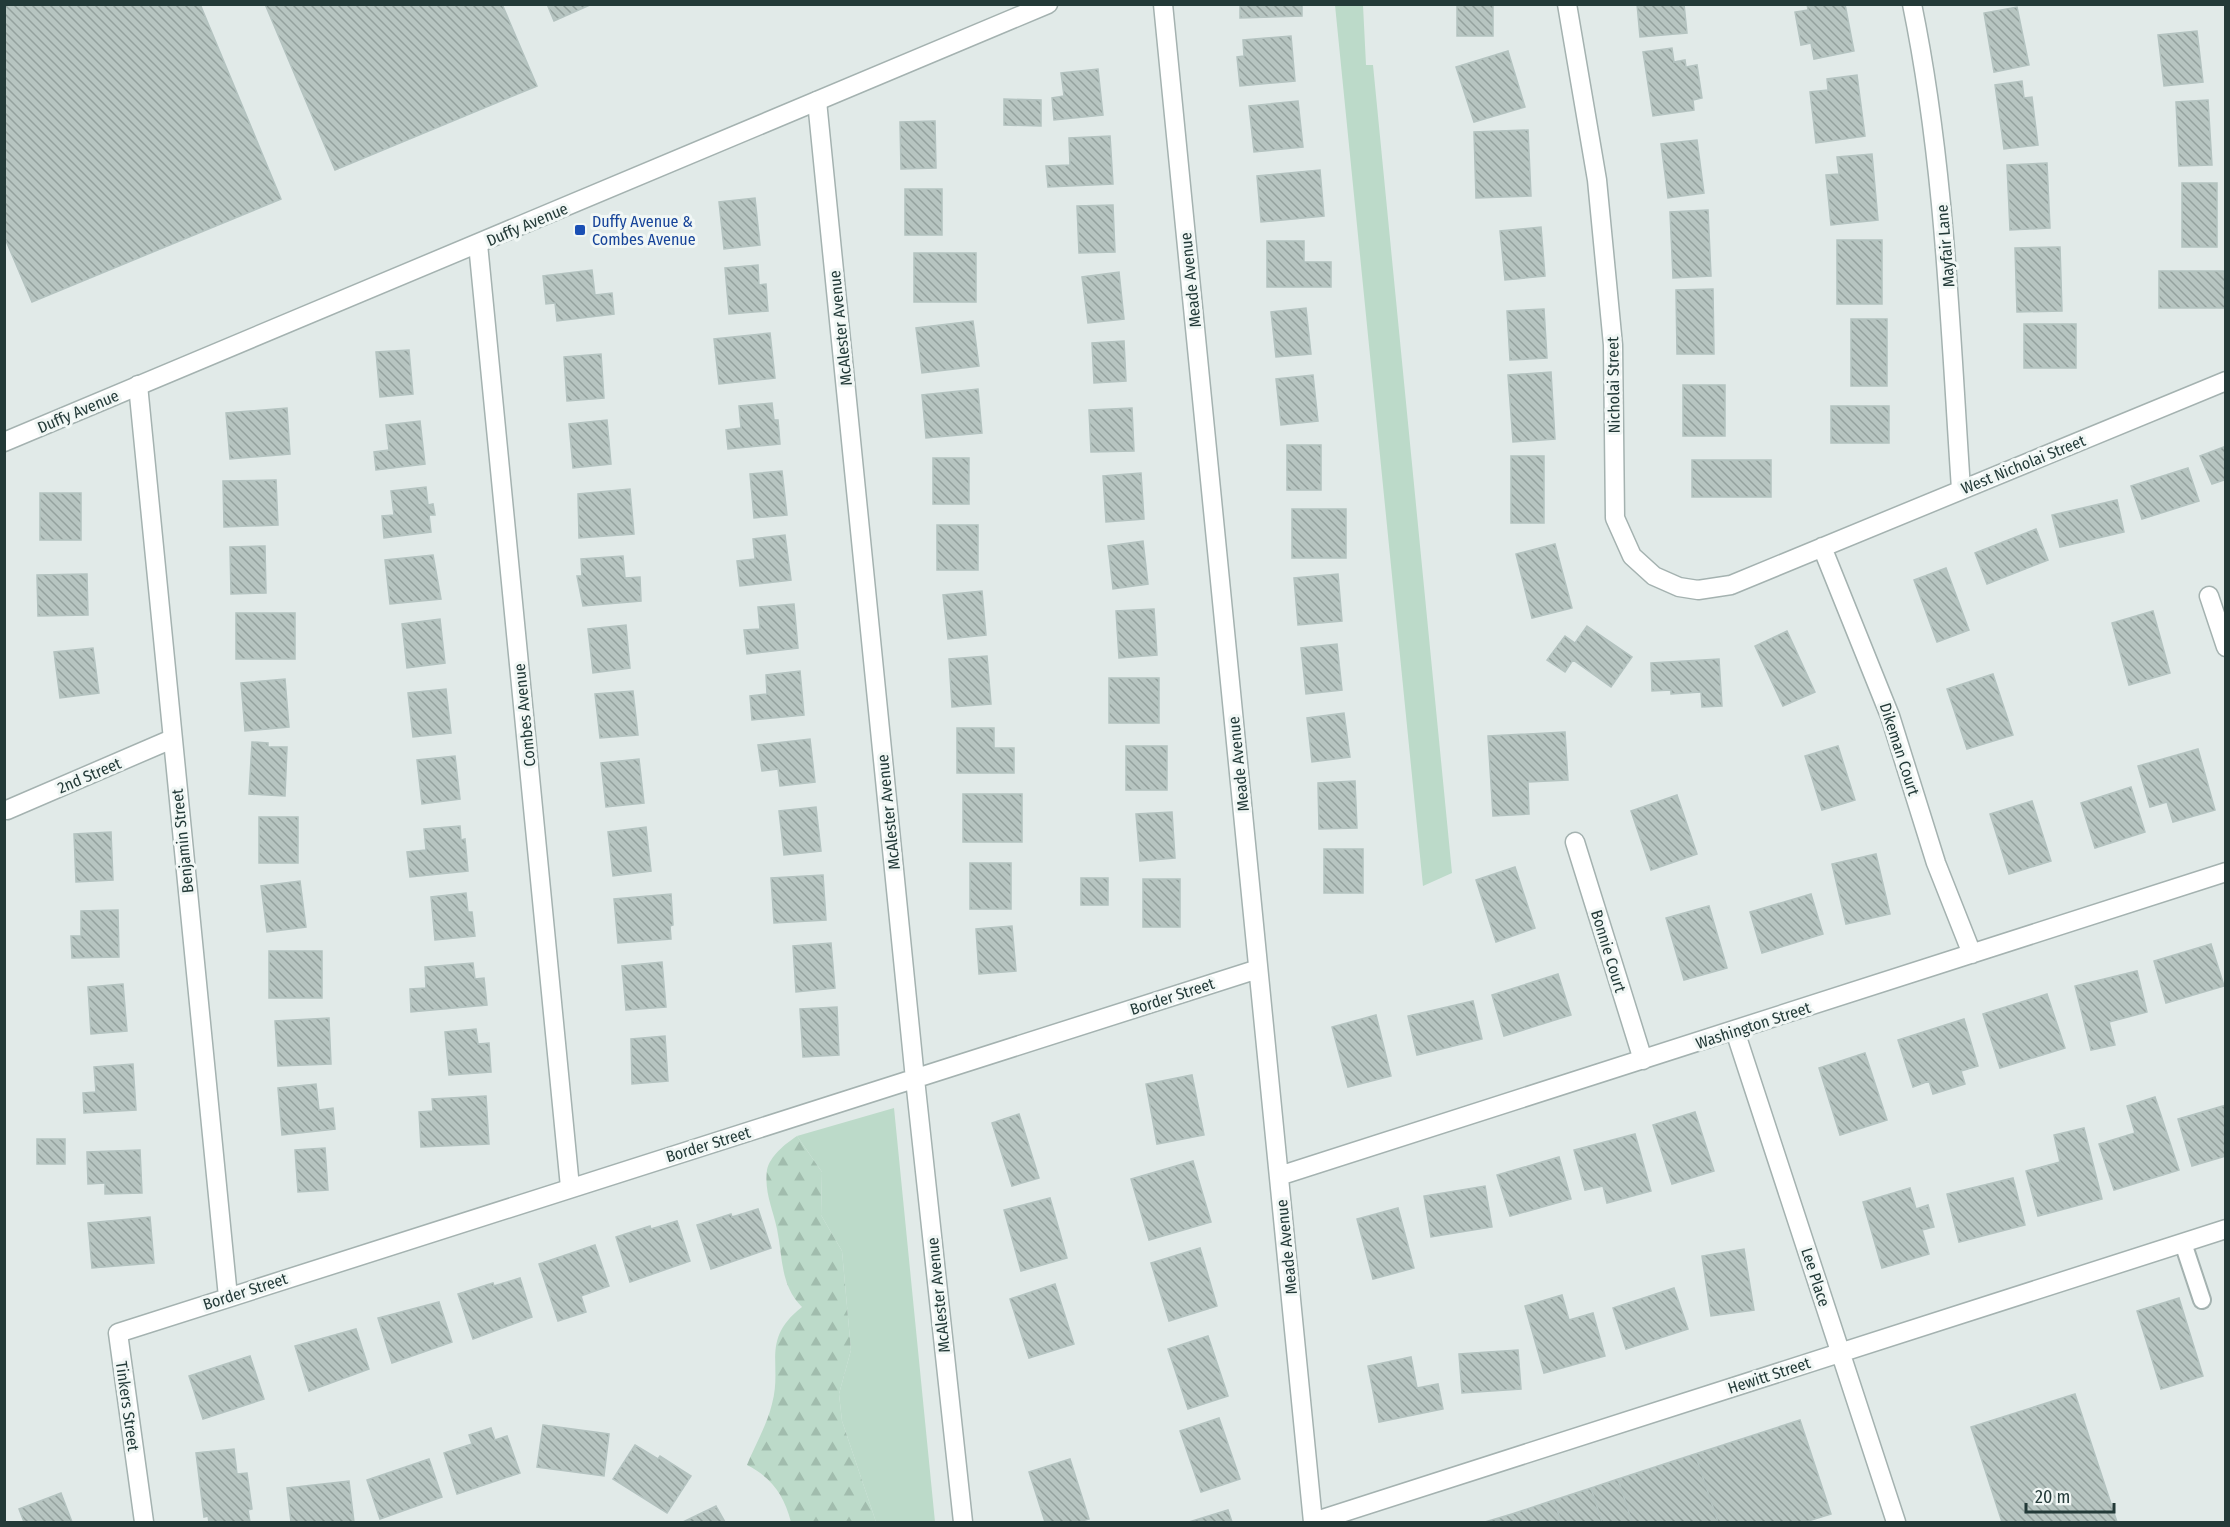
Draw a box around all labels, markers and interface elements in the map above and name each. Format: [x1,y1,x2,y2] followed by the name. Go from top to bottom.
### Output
[484,199,571,250] street label: Duffy Avenue
[1932,204,1959,288] street label: Mayfair Lane
[592,212,696,249] place label: Duffy Avenue & Combes Avenue
[573,223,587,237] marker: Duffy Avenue & Combes Avenue
[1176,231,1205,328] street label: Meade Avenue
[825,269,856,387] street label: McAlester Avenue
[1603,336,1624,433] street label: Nicholai Street
[35,386,122,437] street label: Duffy Avenue
[1958,431,2089,498] street label: West Nicholai Street
[510,662,539,767] street label: Combes Avenue
[1876,700,1924,799] street label: Dikeman Court
[1224,715,1253,812] street label: Meade Avenue
[55,753,125,797] street label: 2nd Street
[873,753,904,871] street label: McAlester Avenue
[167,787,197,894] street label: Benjamin Street
[1587,908,1630,995] street label: Bonnie Court
[1128,974,1217,1019] street label: Border Street
[1693,998,1814,1053] street label: Washington Street
[664,1122,753,1166] street label: Border Street
[1272,1198,1301,1295] street label: Meade Avenue
[923,1236,954,1354] street label: McAlester Avenue
[1797,1245,1834,1309] street label: Lee Place
[201,1269,290,1314] street label: Border Street
[1725,1353,1814,1398] street label: Hewitt Street
[112,1360,143,1453] street label: Tinkers Street
[2026,1476,2114,1514] scale bar
[2035,1486,2070,1508] text: 20 m

